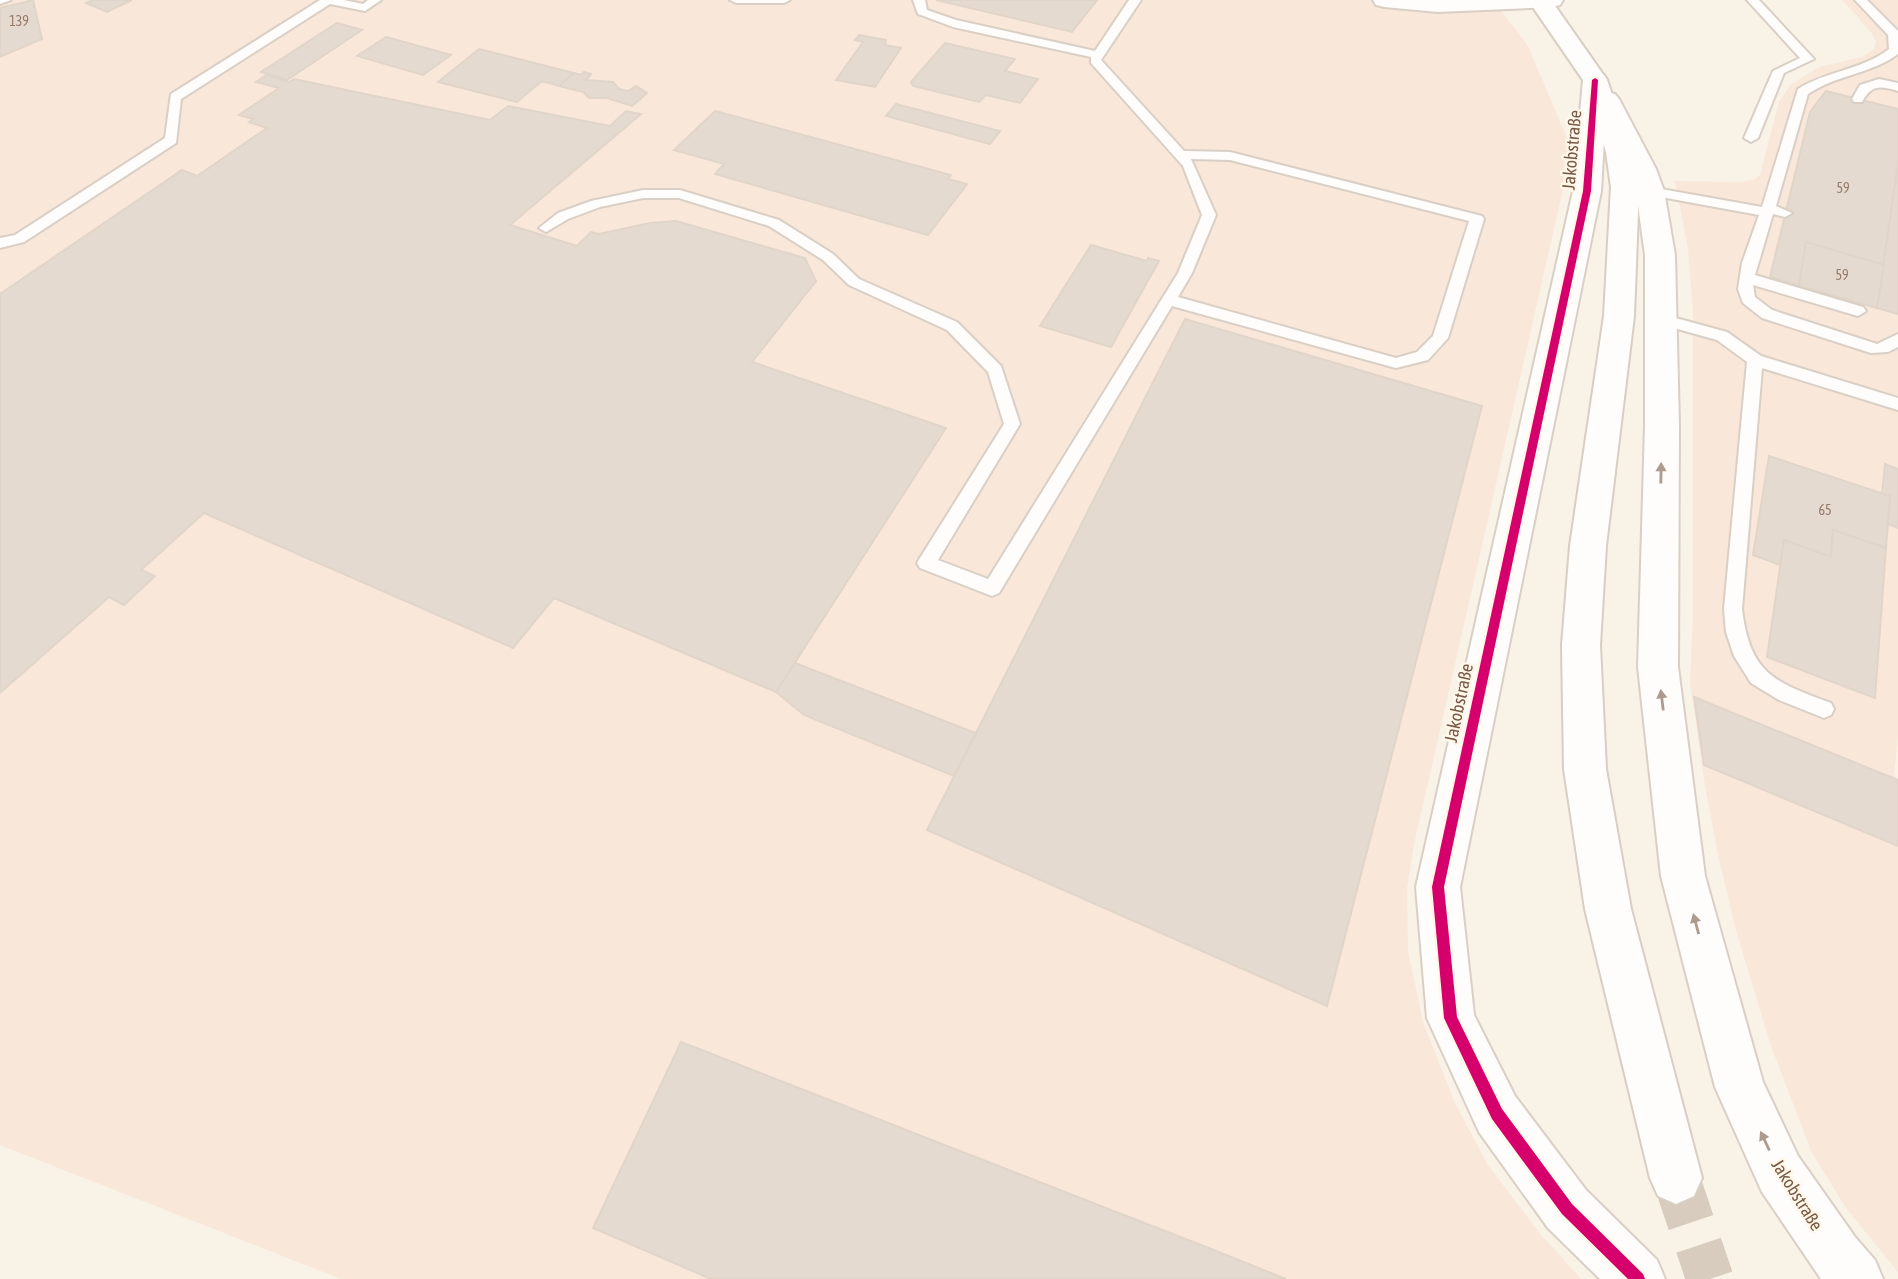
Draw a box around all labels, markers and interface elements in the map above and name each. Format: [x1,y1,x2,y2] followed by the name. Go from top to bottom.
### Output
[9,13,29,29] house number: 139
[1558,109,1585,191] street label: Jakobstraße
[1836,180,1850,196] house number: 59
[1835,267,1849,283] house number: 59
[1655,462,1667,484] one-way arrow
[1818,502,1832,518] house number: 65
[1440,662,1477,744] street label: Jakobstraße
[1656,689,1667,711] one-way arrow
[1690,913,1701,935] one-way arrow
[1759,1131,1770,1151] one-way arrow
[1767,1155,1828,1234] street label: Jakobstraße

